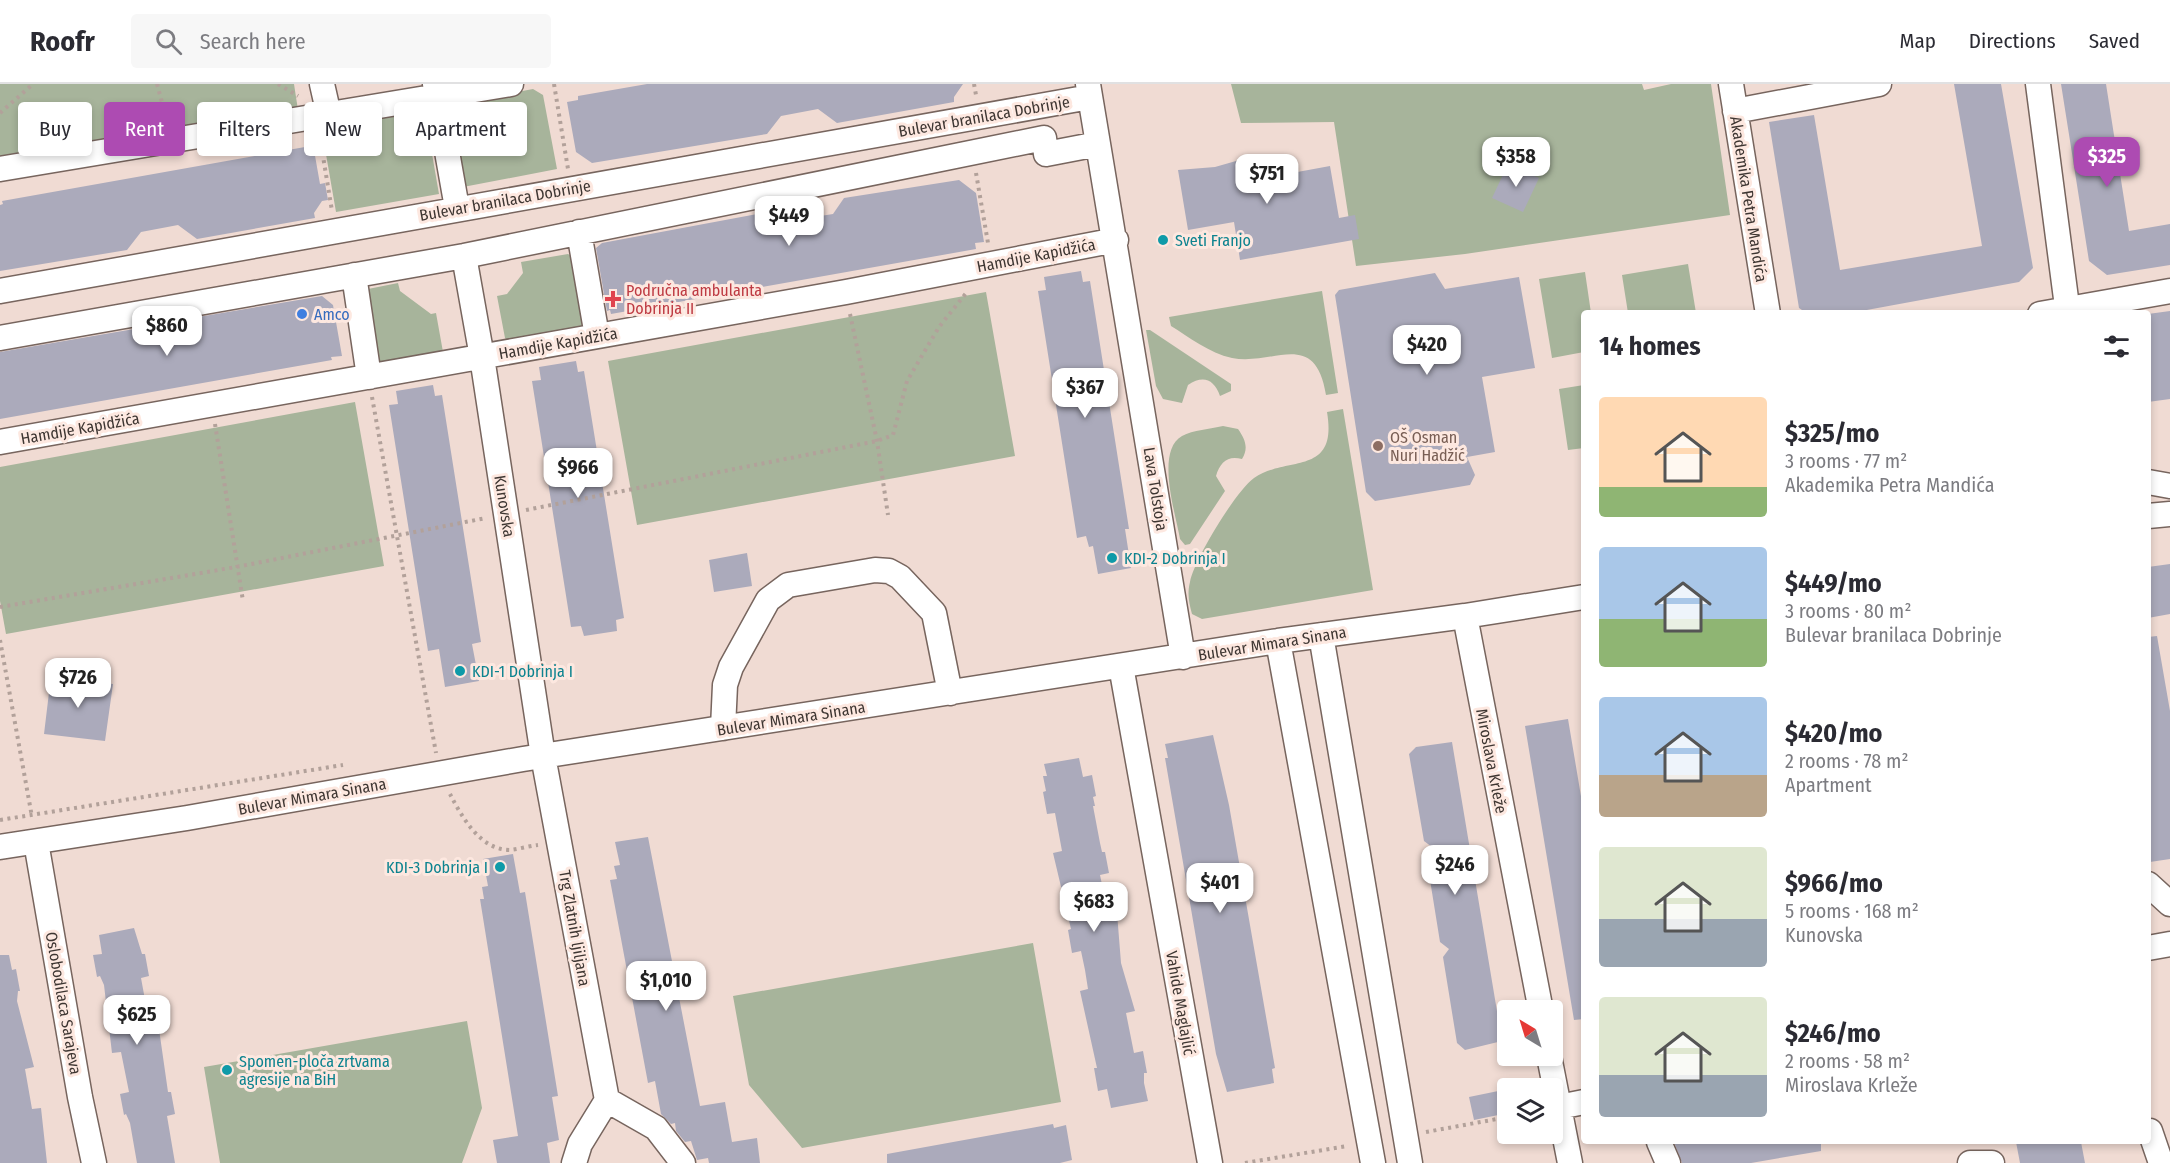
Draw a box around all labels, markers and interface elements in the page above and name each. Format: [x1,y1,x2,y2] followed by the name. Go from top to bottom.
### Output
[131,14,551,68] search box
[30,25,95,58] text: Roofr
[152,25,185,58] icon: search
[200,28,306,55] text: Search here
[1899,28,1936,54] text: Map
[1969,28,2056,54] text: Directions
[2089,28,2140,54] text: Saved
[897,92,1071,141] street label: Bulevar branilaca Dobrinje
[18,102,92,156] chip: Buy
[104,102,185,156] chip: Rent
[197,102,292,156] chip: Filters
[304,102,382,156] chip: New
[394,102,527,156] chip: Apartment
[1726,115,1771,283] street label: Akademika Petra Mandića
[1480,137,1552,188] pin: $358
[2071,137,2143,188] pin: $325
[1496,144,1536,168] text: $358
[2088,144,2126,168] text: $325
[1231,154,1303,205] pin: $751
[1249,161,1285,185] text: $751
[418,176,592,225] street label: Bulevar branilaca Dobrinje
[753,196,825,247] pin: $449
[769,203,809,227] text: $449
[1175,231,1251,250] place label: Sveti Franjo
[1156,233,1170,247] marker: Sveti Franjo
[975,235,1097,276] street label: Hamdije Kapidžića
[626,281,762,318] place label: Područna ambulanta Dobrinja II
[604,290,622,308] marker: Područna ambulanta Dobrinja II
[314,305,350,324] place label: Amco
[131,306,203,357] pin: $860
[295,307,309,321] marker: Amco
[146,313,188,337] text: $860
[497,324,619,363] street label: Hamdije Kapidžića
[1391,325,1463,376] pin: $420
[2100,330,2133,363] icon: filters
[1599,331,1701,362] text: 14 homes
[1407,332,1447,356] text: $420
[1049,368,1121,419] pin: $367
[1066,375,1104,399] text: $367
[19,409,141,448] street label: Hamdije Kapidžića
[1785,418,1879,449] text: $325/mo
[1647,421,1719,493] icon: home
[1390,427,1465,465] place label: OŠ Osman Nuri Hadžić
[1371,439,1385,453] marker: OŠ Osman Nuri Hadžić
[1140,446,1172,532] street label: Lava Tolstoja
[542,448,614,499] pin: $966
[1785,449,1907,473] text: 3 rooms · 77 m²
[558,455,598,479] text: $966
[1785,473,1995,497] text: Akademika Petra Mandića
[490,474,519,539] street label: Kunovska
[1124,549,1226,568] place label: KDI-2 Dobrinja I
[1105,551,1119,565] marker: KDI-2 Dobrinja I
[1785,568,1882,599] text: $449/mo
[1647,571,1719,643] icon: home
[1785,599,1911,623] text: 3 rooms · 80 m²
[1197,622,1348,665] street label: Bulevar Mimara Sinana
[1785,623,2002,647] text: Bulevar branilaca Dobrinje
[42,658,114,709] pin: $726
[472,662,573,681] place label: KDI-1 Dobrinja I
[453,664,467,678] marker: KDI-1 Dobrinja I
[59,665,97,689] text: $726
[716,697,867,740] street label: Bulevar Mimara Sinana
[1472,707,1511,815] street label: Miroslava Krleže
[1785,718,1882,749] text: $420/mo
[1647,721,1719,793] icon: home
[1785,749,1908,773] text: 2 rooms · 78 m²
[1785,773,1872,797] text: Apartment
[237,774,388,819] street label: Bulevar Mimara Sinana
[1419,845,1491,896] pin: $246
[1435,852,1475,876] text: $246
[386,858,488,877] place label: KDI-3 Dobrinja I
[493,860,507,874] marker: KDI-3 Dobrinja I
[1184,863,1256,914] pin: $401
[1785,868,1883,899] text: $966/mo
[555,869,594,988] street label: Trg Zlatnih ljiljana
[1200,870,1240,894] text: $401
[1647,871,1719,943] icon: home
[1058,882,1130,933] pin: $683
[1074,889,1114,913] text: $683
[1785,899,1919,923] text: 5 rooms · 168 m²
[1785,923,1863,947] text: Kunovska
[42,930,85,1076] street label: Oslobodilaca Sarajeva
[1162,949,1199,1057] street label: Vahide Maglajlić
[617,961,715,1012] pin: $1,010
[640,968,692,992] text: $1,010
[101,995,173,1046] pin: $625
[1497,1000,1563,1066] north arrow
[1497,1000,1563,1144] map controls
[117,1002,157,1026] text: $625
[1785,1018,1881,1049] text: $246/mo
[1647,1021,1719,1093] icon: home
[1785,1049,1910,1073] text: 2 rooms · 58 m²
[239,1052,390,1089] place label: Spomen-ploča zrtvama agresije na BiH
[220,1063,234,1077] marker: Spomen-ploča zrtvama agresije na BiH
[1785,1073,1918,1097] text: Miroslava Krleže
[1497,1078,1563,1144] button: layers

